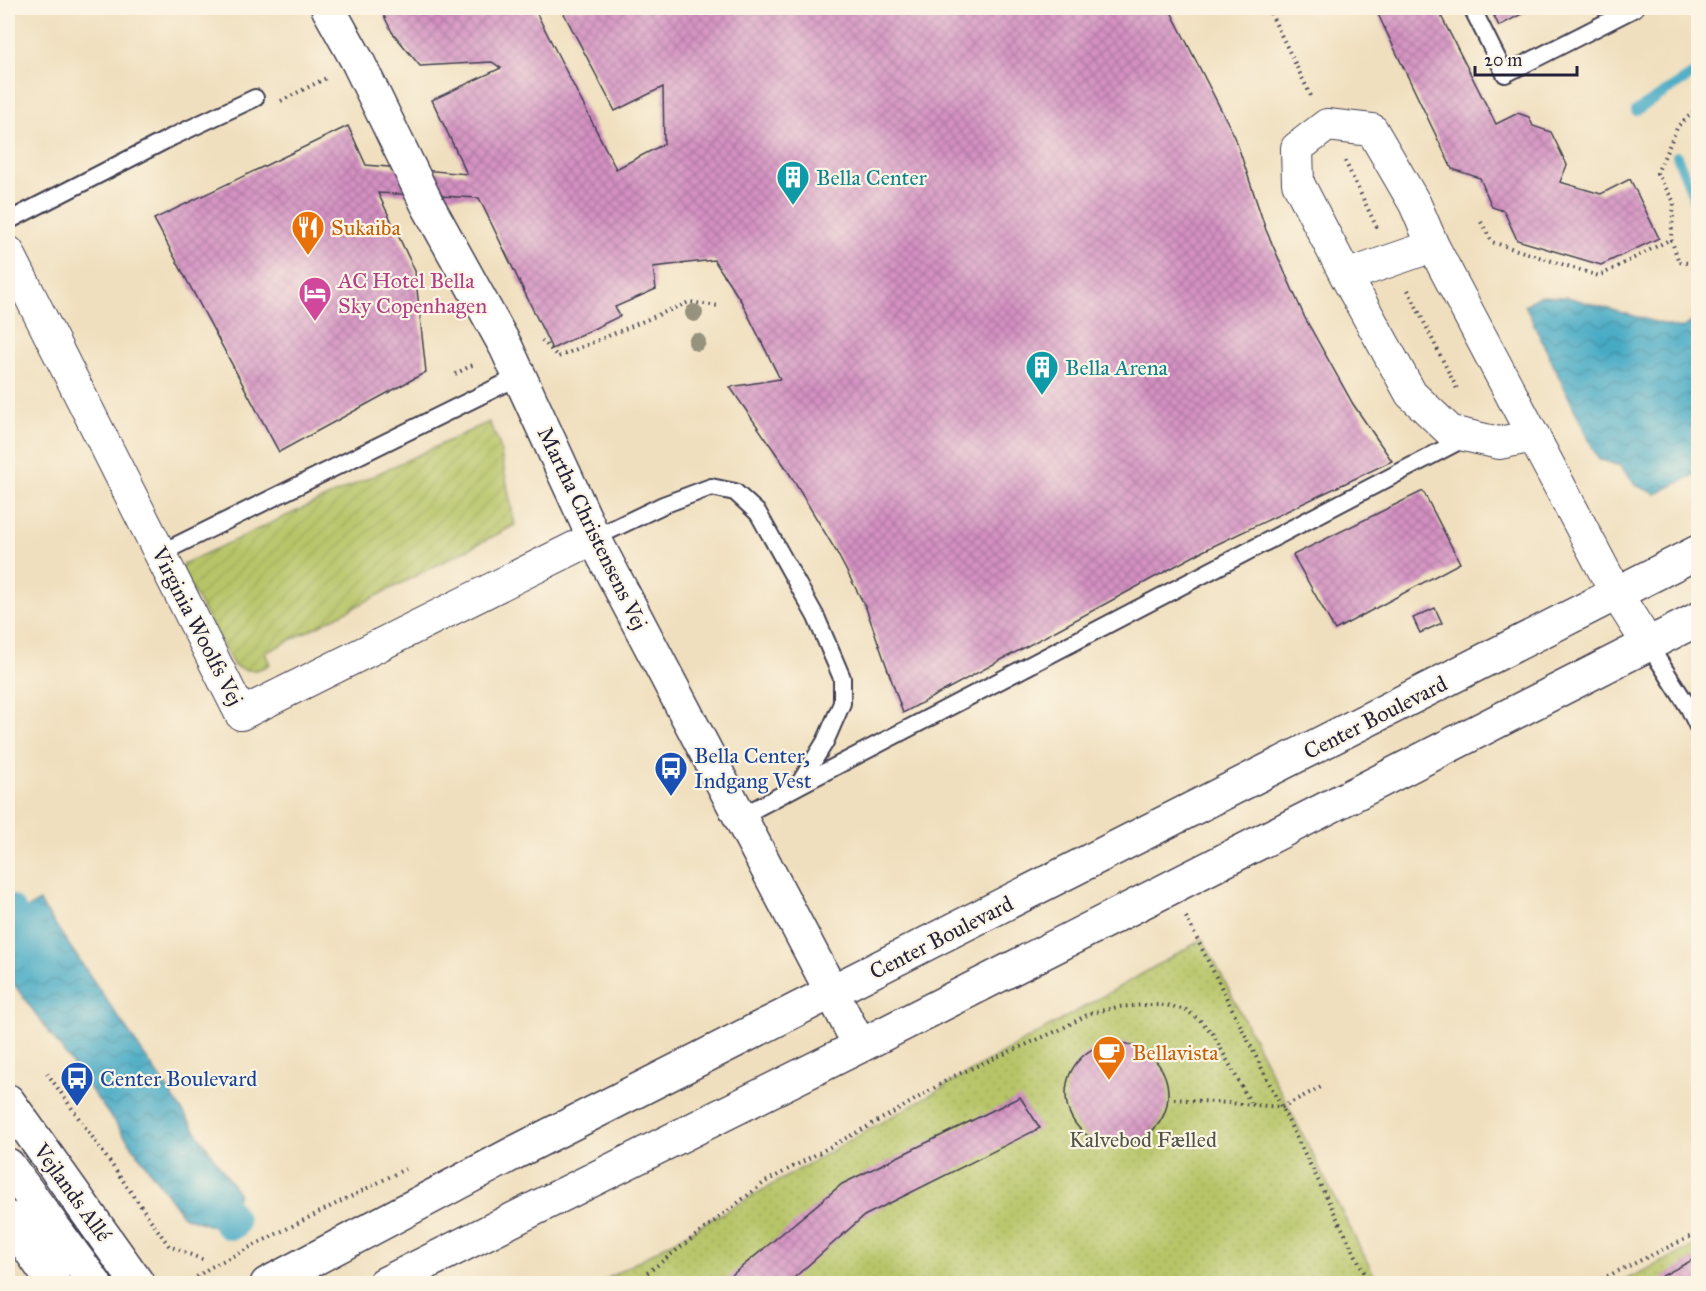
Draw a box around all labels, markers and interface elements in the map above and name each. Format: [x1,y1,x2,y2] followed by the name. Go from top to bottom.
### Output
[1475,39,1577,77] scale bar
[1484,49,1522,71] text: 20 m
[775,159,811,206] building icon: Bella Center
[816,164,928,191] place label: Bella Center
[290,209,326,256] restaurant icon: Sukaiba
[331,214,402,241] place label: Sukaiba
[337,267,487,319] place label: AC Hotel Bella Sky Copenhagen
[297,275,333,322] hotel icon: AC Hotel Bella Sky Copenhagen
[1024,349,1060,396] building icon: Bella Arena
[1065,354,1169,381] place label: Bella Arena
[532,422,654,634] street label: Martha Christensens Vej
[145,541,249,710] street label: Virginia Woolfs Vej
[1299,670,1451,765] street label: Center Boulevard
[694,742,812,794] place label: Bella Center, Indgang Vest
[653,750,689,797] bus stop icon: Bella Center, Indgang Vest
[865,890,1017,985] street label: Center Boulevard
[1091,1034,1127,1081] cafe icon: Bellavista
[1132,1039,1219,1066] place label: Bellavista
[59,1060,95,1107] bus stop icon: Center Boulevard
[100,1065,257,1092] place label: Center Boulevard
[1069,1126,1217,1153] park label: Kalvebod Fælled
[27,1137,118,1247] street label: Vejlands Allé

